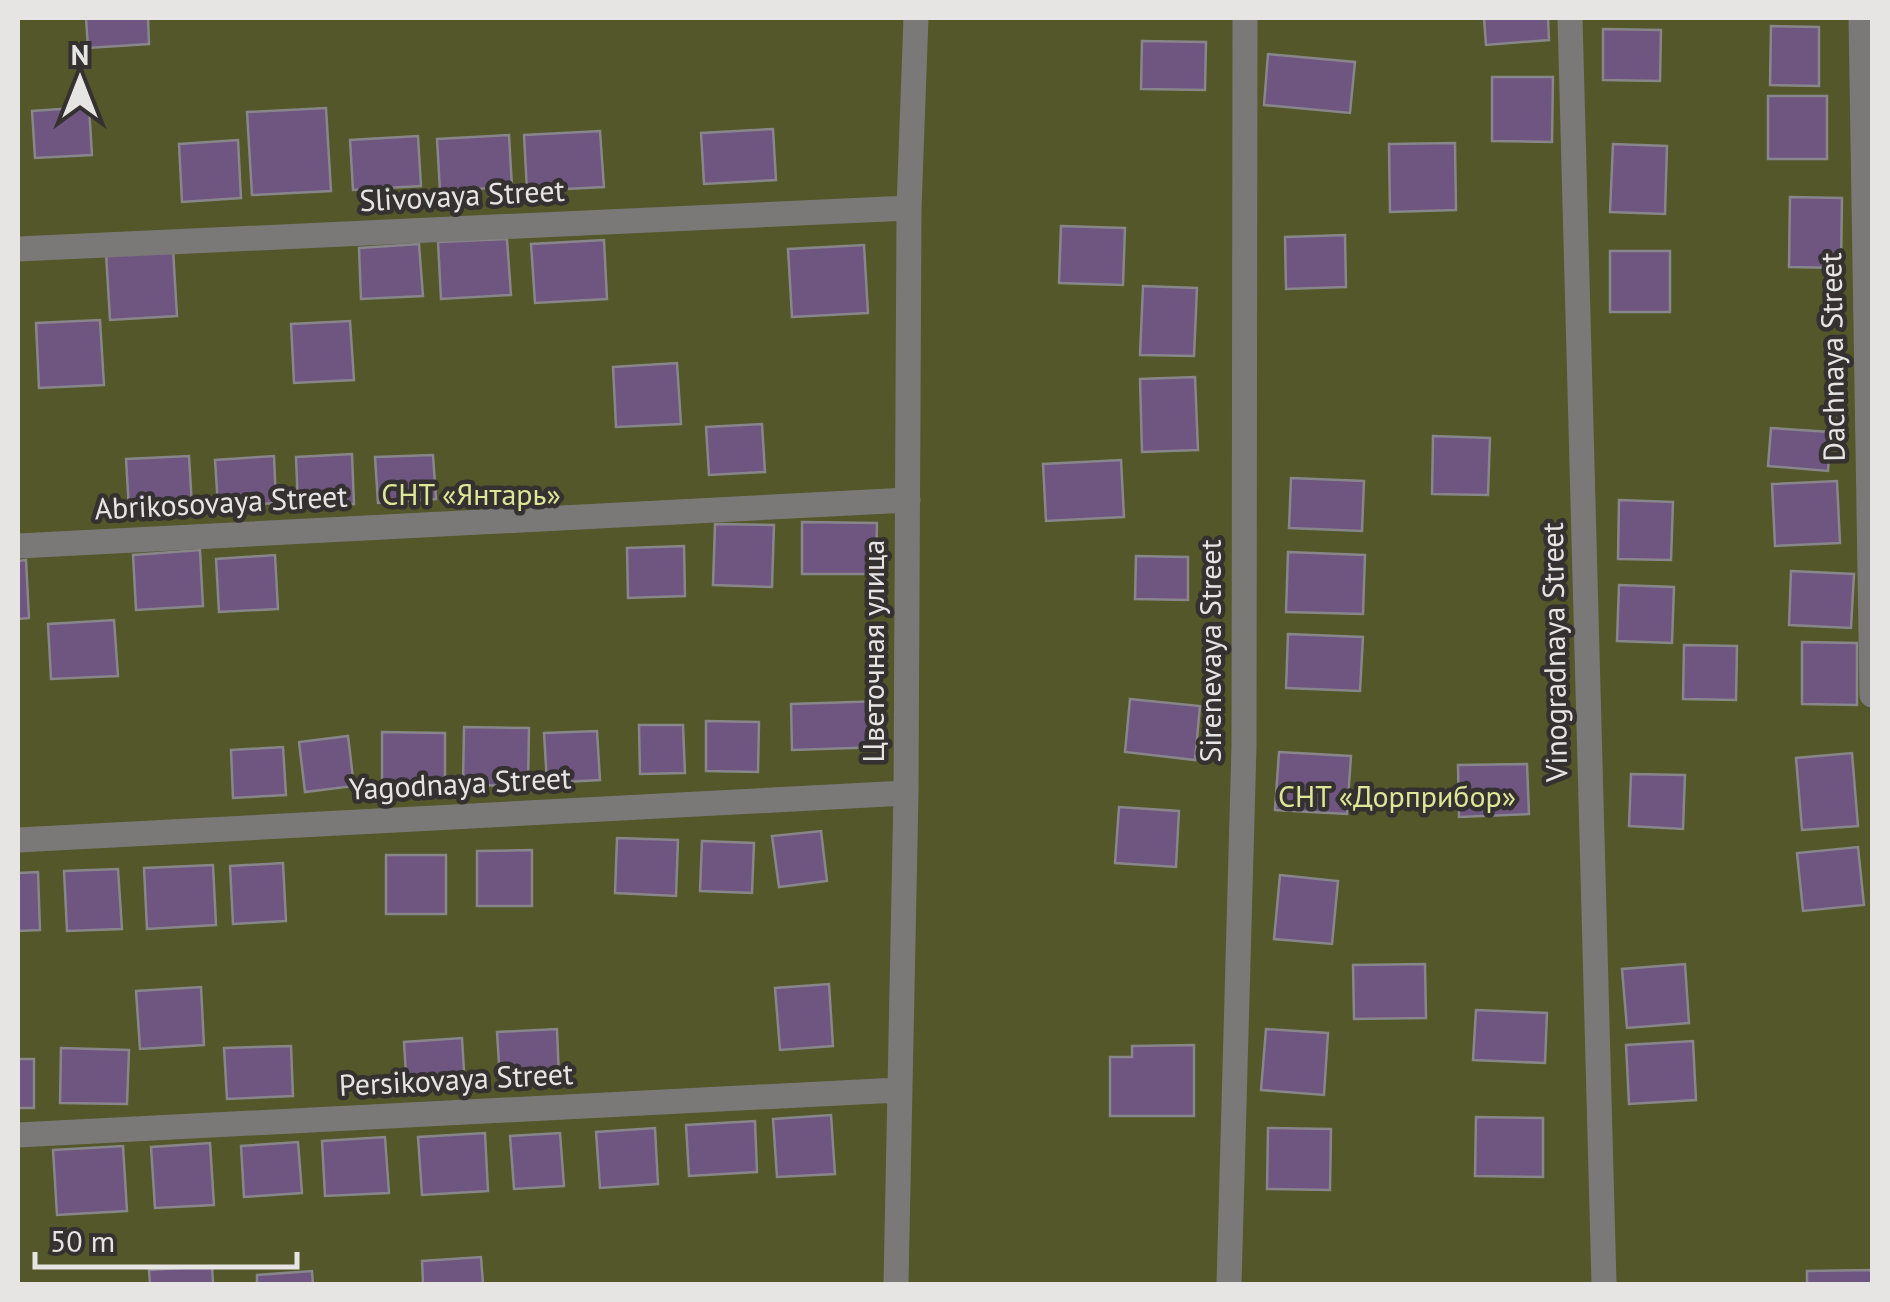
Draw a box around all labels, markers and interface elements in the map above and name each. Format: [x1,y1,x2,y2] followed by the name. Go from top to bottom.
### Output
[30,30,130,130] north arrow
[71,36,89,73] text: N
[358,170,566,219] street label: Slivovaya Street
[1810,252,1853,462] street label: Dachnaya Street
[381,474,561,513] park label: СНТ «Янтарь»
[93,475,348,528] street label: Abrikosovaya Street
[1532,522,1575,783] street label: Vinogradnaya Street
[1190,539,1229,763] street label: Sirenevaya Street
[853,540,892,762] street label: Цветочная улица
[348,757,572,808] street label: Yagodnaya Street
[1278,776,1516,815] park label: СНТ «Дорприбор»
[338,1053,574,1104] street label: Persikovaya Street
[35,1207,298,1269] scale bar
[50,1221,115,1260] text: 50 m

